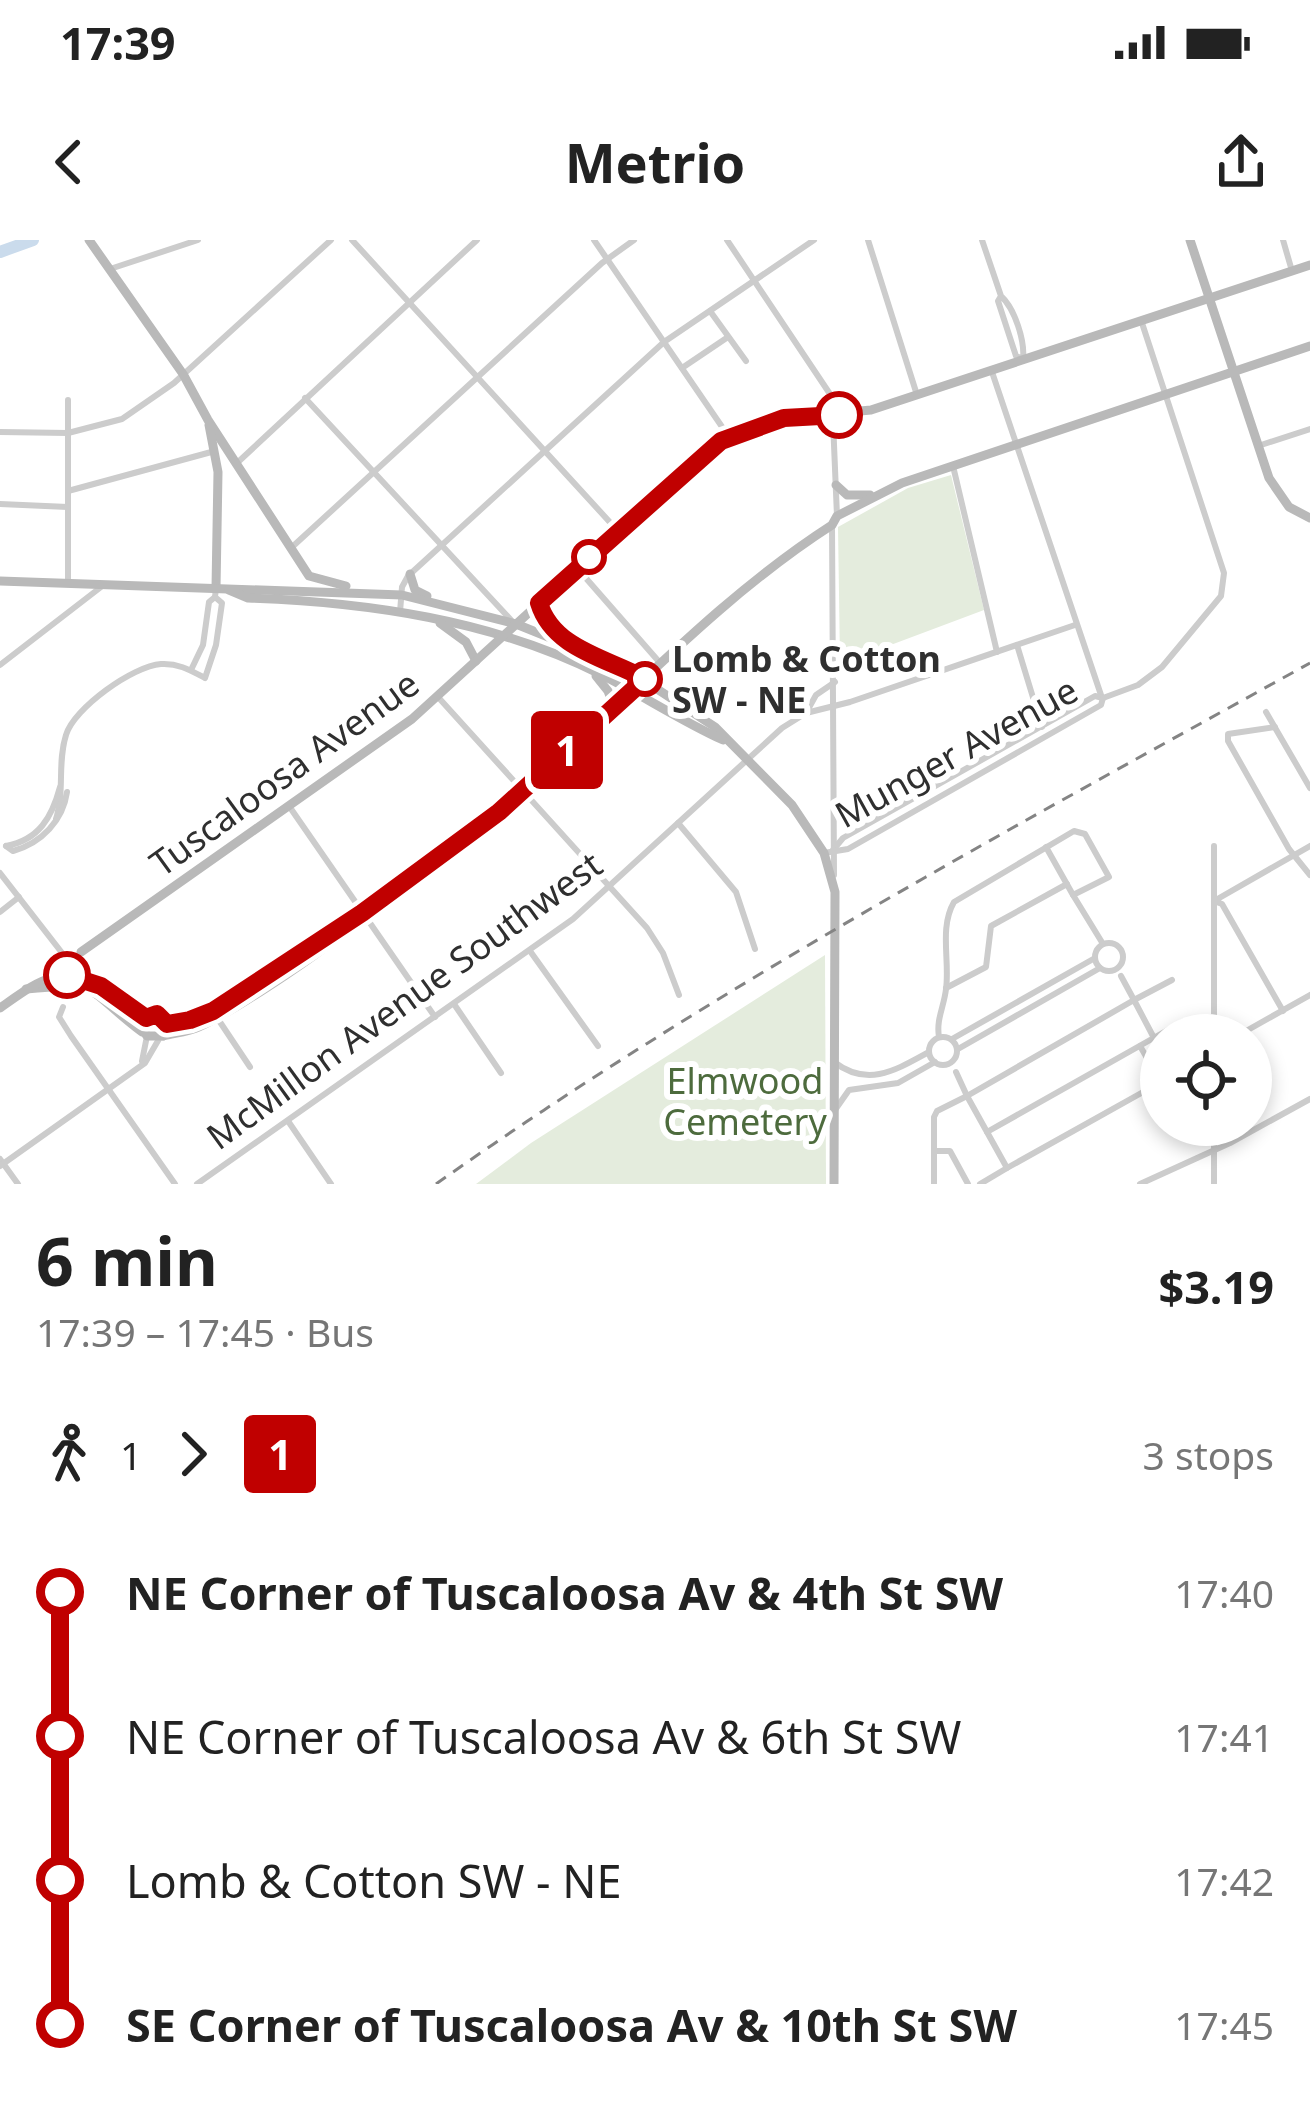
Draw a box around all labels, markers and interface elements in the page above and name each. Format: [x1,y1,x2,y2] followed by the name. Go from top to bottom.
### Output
[60,12,176,73] text: 17:39
[565,125,745,199] text: Metrio
[36,129,102,195] icon: back
[1208,129,1274,195] icon: share
[817,393,861,437] unlabelled marker
[573,541,605,573] unlabelled marker
[672,634,941,724] place label: Lomb & Cotton SW - NE
[140,659,428,887] street label: Tuscaloosa Avenue
[629,663,661,695] marker: Lomb & Cotton SW - NE
[826,665,1086,839] street label: Munger Avenue
[528,711,606,789] line badge: 1
[555,721,579,778] text: 1
[196,840,612,1160] street label: McMillon Avenue Southwest
[45,953,89,997] unlabelled marker
[1140,1014,1272,1146] map controls
[1140,1014,1272,1146] button: locate
[663,1056,827,1146] park label: Elmwood Cemetery
[36,1215,218,1305] text: 6 min
[1158,1256,1274,1317] text: $3.19
[36,1305,374,1358] text: 17:39 – 17:45 · Bus
[36,1421,102,1487] icon: walk
[160,1421,226,1487] icon: forward
[268,1425,292,1482] text: 1
[120,1428,142,1481] text: 1
[1143,1428,1274,1481] text: 3 stops
[126,1562,1003,1623] text: NE Corner of Tuscaloosa Av & 4th St SW
[1174,1566,1274,1619] text: 17:40
[126,1706,961,1767] text: NE Corner of Tuscaloosa Av & 6th St SW
[1174,1710,1274,1763] text: 17:41
[126,1850,621,1911] text: Lomb & Cotton SW - NE
[1174,1854,1274,1907] text: 17:42
[126,1994,1017,2055] text: SE Corner of Tuscaloosa Av & 10th St SW
[1174,1998,1274,2051] text: 17:45

